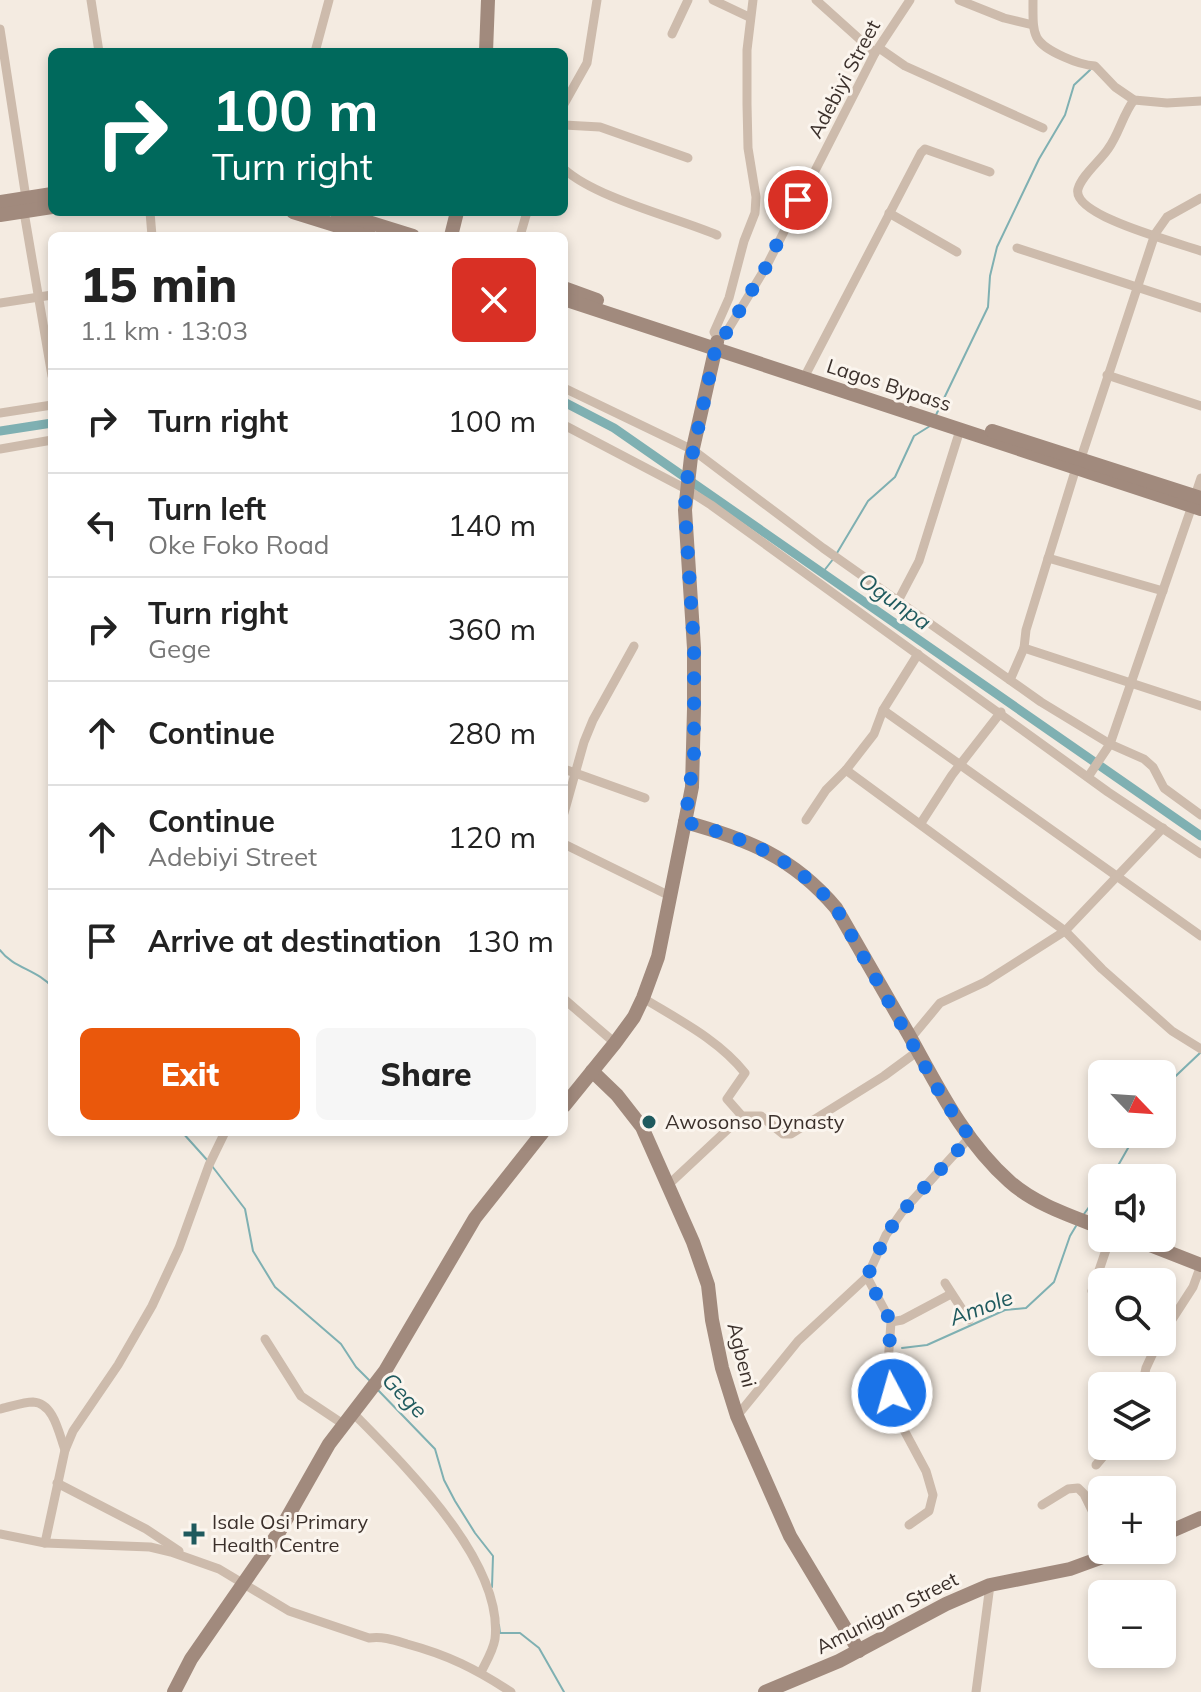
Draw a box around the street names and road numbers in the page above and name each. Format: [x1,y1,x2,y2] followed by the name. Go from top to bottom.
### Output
[802,15,885,142] street label: Adebiyi Street
[824,353,955,416] street label: Lagos Bypass
[722,1320,763,1390] street label: Agbeni
[812,1566,962,1659] street label: Amunigun Street

